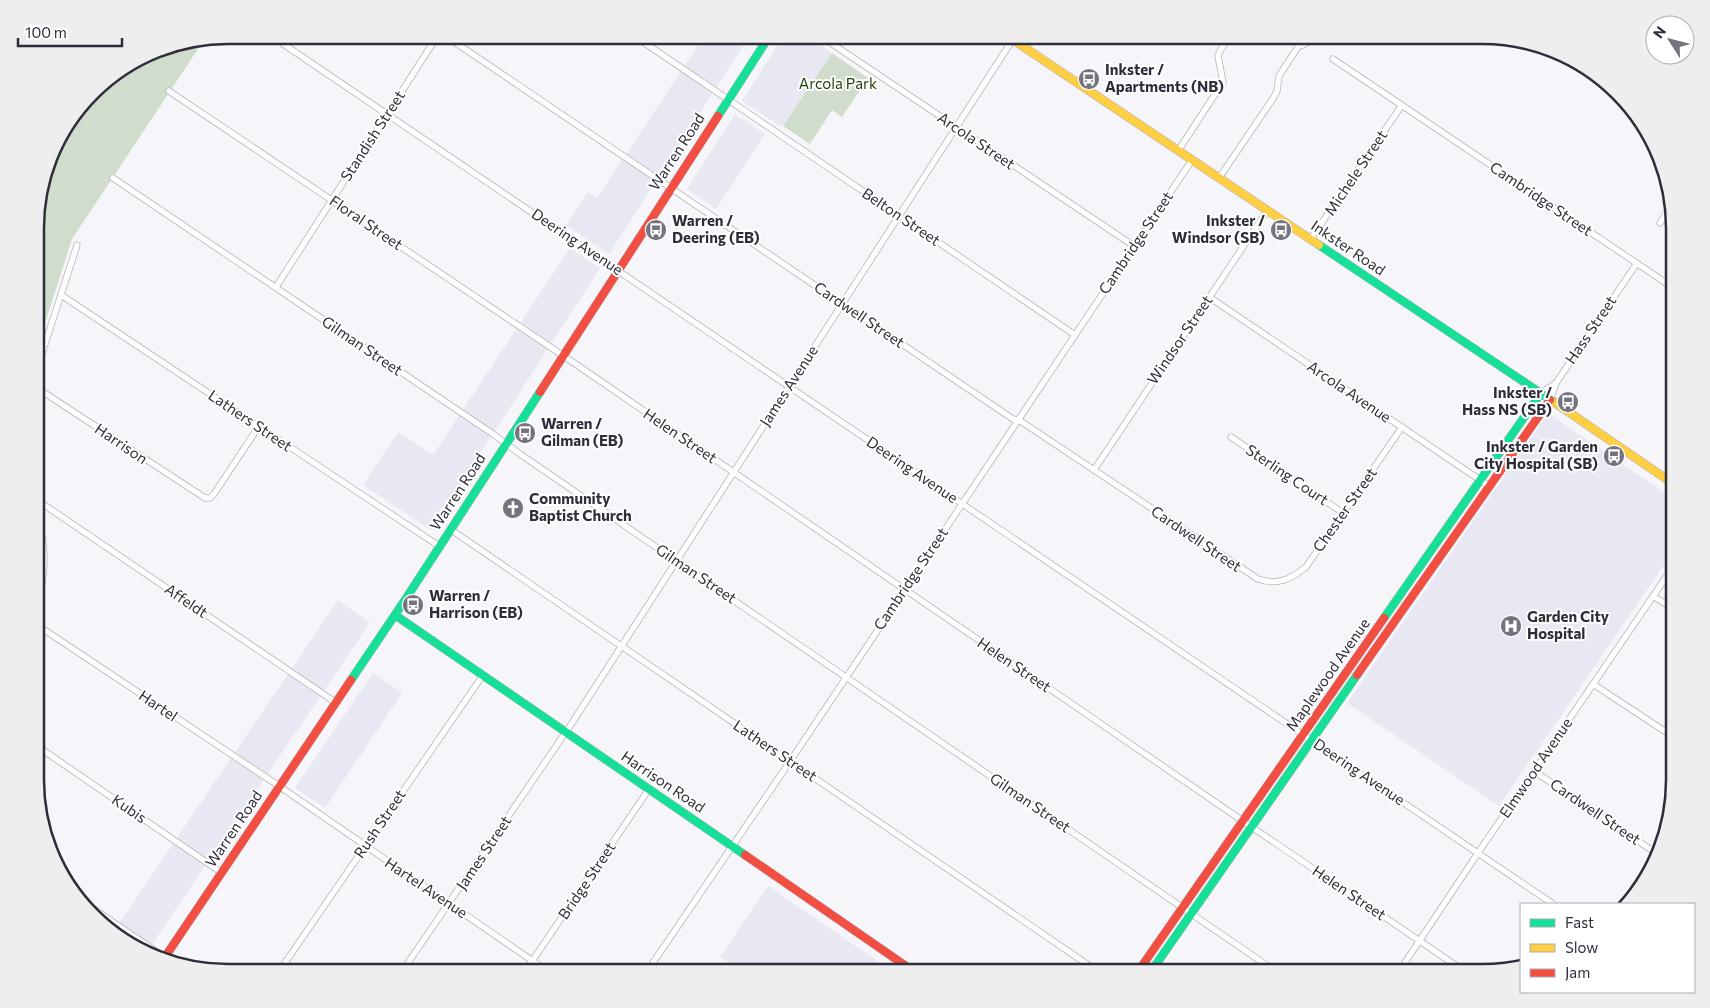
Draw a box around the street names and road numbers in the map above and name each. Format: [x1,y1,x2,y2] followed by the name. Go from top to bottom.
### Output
[336,87,408,184] street label: Standish Street
[934,108,1019,173] street label: Arcola Street
[645,109,708,193] street label: Warren Road
[1320,126,1390,219] street label: Michele Street
[1487,157,1596,239] street label: Cambridge Street
[859,183,944,249] street label: Belton Street
[1094,188,1176,297] street label: Cambridge Street
[327,191,406,253] street label: Floral Street
[528,204,627,278] street label: Deering Avenue
[1308,216,1389,279] street label: Inkster Road
[811,277,908,351] street label: Cardwell Street
[1143,292,1216,387] street label: Windsor Street
[1561,292,1619,367] street label: Hass Street
[319,312,406,379] street label: Gilman Street
[755,342,821,429] street label: James Avenue
[1304,357,1395,426] street label: Arcola Avenue
[205,386,296,455] street label: Lathers Street
[640,404,721,466] street label: Helen Street
[92,419,151,467] street label: Harrison
[863,432,962,506] street label: Deering Avenue
[1243,440,1332,508] street label: Sterling Court
[426,449,489,533] street label: Warren Road
[1308,464,1380,555] street label: Chester Street
[1148,501,1245,575] street label: Cardwell Street
[869,524,951,633] street label: Cambridge Street
[653,540,740,607] street label: Gilman Street
[162,579,211,621] street label: Affeldt
[1281,614,1373,734] street label: Maplewood Avenue
[974,633,1055,695] street label: Helen Street
[136,686,181,725] street label: Hartel
[1495,714,1575,821] street label: Elmwood Avenue
[730,716,821,785] street label: Lathers Street
[1310,734,1409,808] street label: Deering Avenue
[618,747,709,816] street label: Harrison Road
[987,769,1074,836] street label: Gilman Street
[1547,774,1644,848] street label: Cardwell Street
[350,786,409,861] street label: Rush Street
[201,787,265,870] street label: Warren Road
[109,790,150,826] street label: Kubis
[452,812,514,893] street label: James Street
[554,838,619,923] street label: Bridge Street
[382,853,471,921] street label: Hartel Avenue
[1309,861,1390,923] street label: Helen Street

